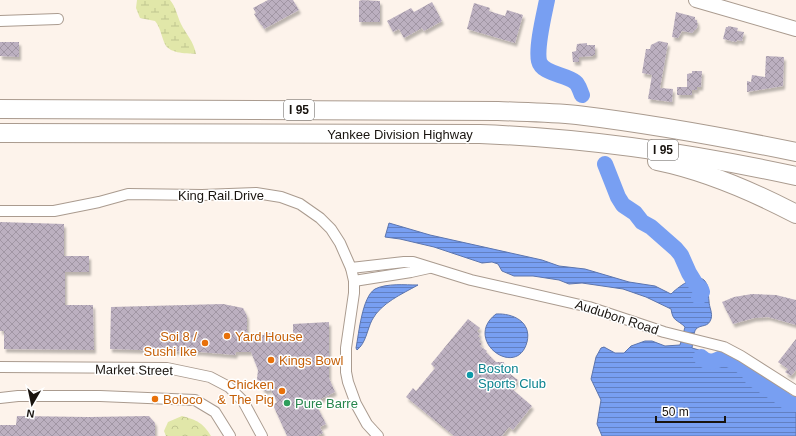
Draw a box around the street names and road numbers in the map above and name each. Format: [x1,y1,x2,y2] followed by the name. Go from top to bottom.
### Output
[284,100,314,120] road number: I 95
[327,127,473,142] street label: Yankee Division Highway
[648,140,678,160] road number: I 95
[178,188,264,203] street label: King Rail Drive
[573,296,661,338] street label: Audubon Road
[95,362,174,378] street label: Market Street

